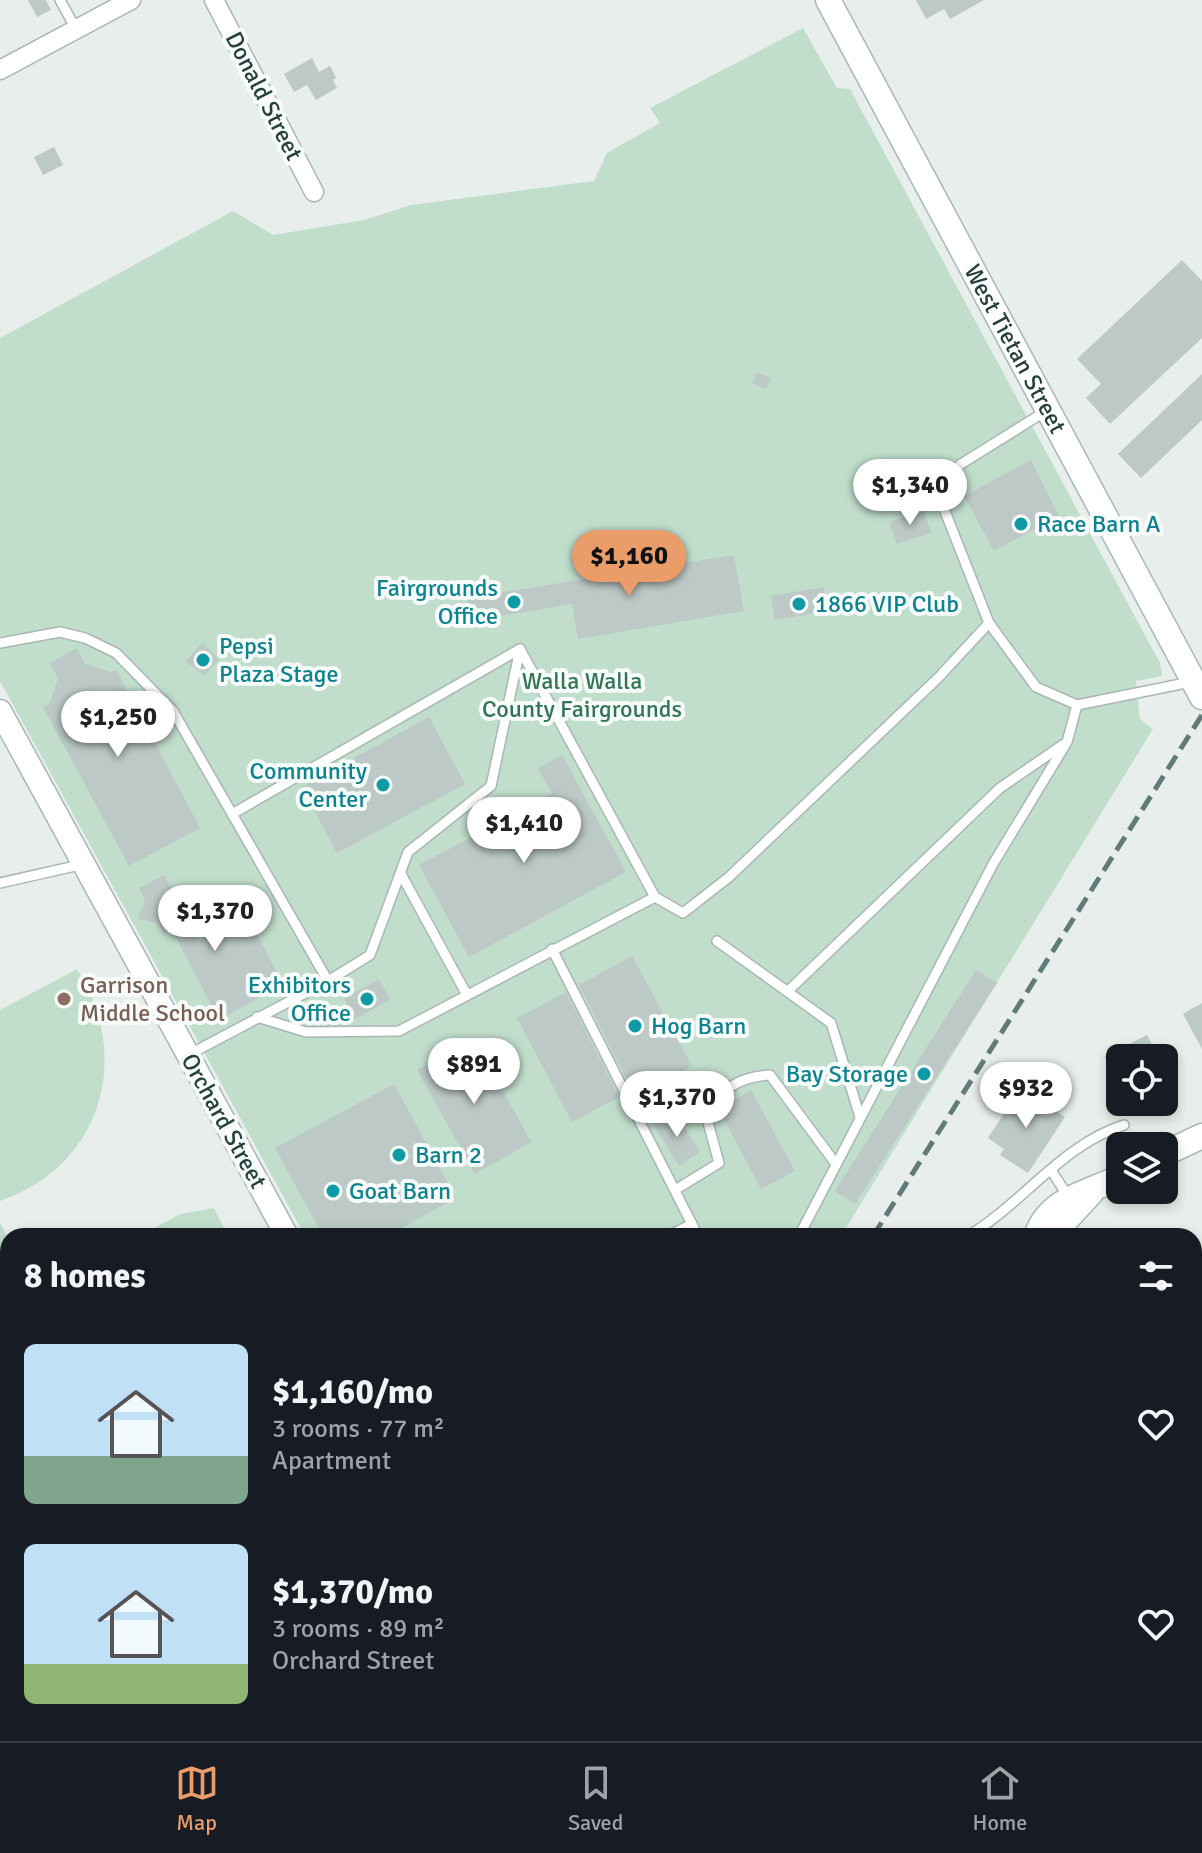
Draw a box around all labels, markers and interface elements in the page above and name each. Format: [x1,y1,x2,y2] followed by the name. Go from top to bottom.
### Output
[219,26,309,166] street label: Donald Street
[958,259,1073,439] street label: West Tietan Street
[845,459,975,527] pin: $1,340
[871,469,949,501] text: $1,340
[1037,509,1161,539] place label: Race Barn A
[1012,515,1030,533] marker: Race Barn A
[564,530,694,598] pin: $1,160
[590,540,668,572] text: $1,160
[376,573,498,631] place label: Fairgrounds Office
[815,589,959,619] place label: 1866 VIP Club
[505,593,523,611] marker: Fairgrounds Office
[790,595,808,613] marker: 1866 VIP Club
[219,631,339,689] place label: Pepsi Plaza Stage
[194,651,212,669] marker: Pepsi Plaza Stage
[482,666,682,724] park label: Walla Walla County Fairgrounds
[53,691,183,759] pin: $1,250
[79,701,157,733] text: $1,250
[250,756,367,814] place label: Community Center
[374,776,392,794] marker: Community Center
[459,797,589,865] pin: $1,410
[485,807,563,839] text: $1,410
[150,885,280,953] pin: $1,370
[176,895,254,927] text: $1,370
[80,970,225,1028] place label: Garrison Middle School
[248,970,351,1028] place label: Exhibitors Office
[55,990,73,1008] marker: Garrison Middle School
[358,990,376,1008] marker: Exhibitors Office
[651,1011,746,1041] place label: Hog Barn
[626,1017,644,1035] marker: Hog Barn
[427,1038,521,1106] pin: $891
[1106,1044,1178,1204] map controls
[1106,1044,1178,1116] button: locate
[175,1048,273,1194] street label: Orchard Street
[446,1048,502,1080] text: $891
[786,1059,908,1089] place label: Bay Storage
[979,1062,1073,1130] pin: $932
[915,1065,933,1083] marker: Bay Storage
[612,1071,742,1139] pin: $1,370
[998,1072,1054,1104] text: $932
[638,1081,716,1113] text: $1,370
[1106,1132,1178,1204] button: layers
[415,1140,482,1170] place label: Barn 2
[390,1146,408,1164] marker: Barn 2
[349,1176,451,1206] place label: Goat Barn
[324,1182,342,1200] marker: Goat Barn
[1134,1254,1178,1298] icon: filters
[24,1255,145,1297] text: 8 homes
[272,1371,433,1413] text: $1,160/mo
[88,1376,184,1472] icon: home
[1134,1402,1178,1446] icon: heart
[272,1413,445,1445] text: 3 rooms · 77 m²
[272,1445,391,1477] text: Apartment
[272,1571,433,1613] text: $1,370/mo
[88,1576,184,1672] icon: home
[1134,1602,1178,1646] icon: heart
[272,1613,445,1645] text: 3 rooms · 89 m²
[272,1645,434,1677] text: Orchard Street
[175,1761,219,1836] tab: Map
[568,1761,623,1836] tab: Saved
[973,1761,1027,1836] tab: Home

